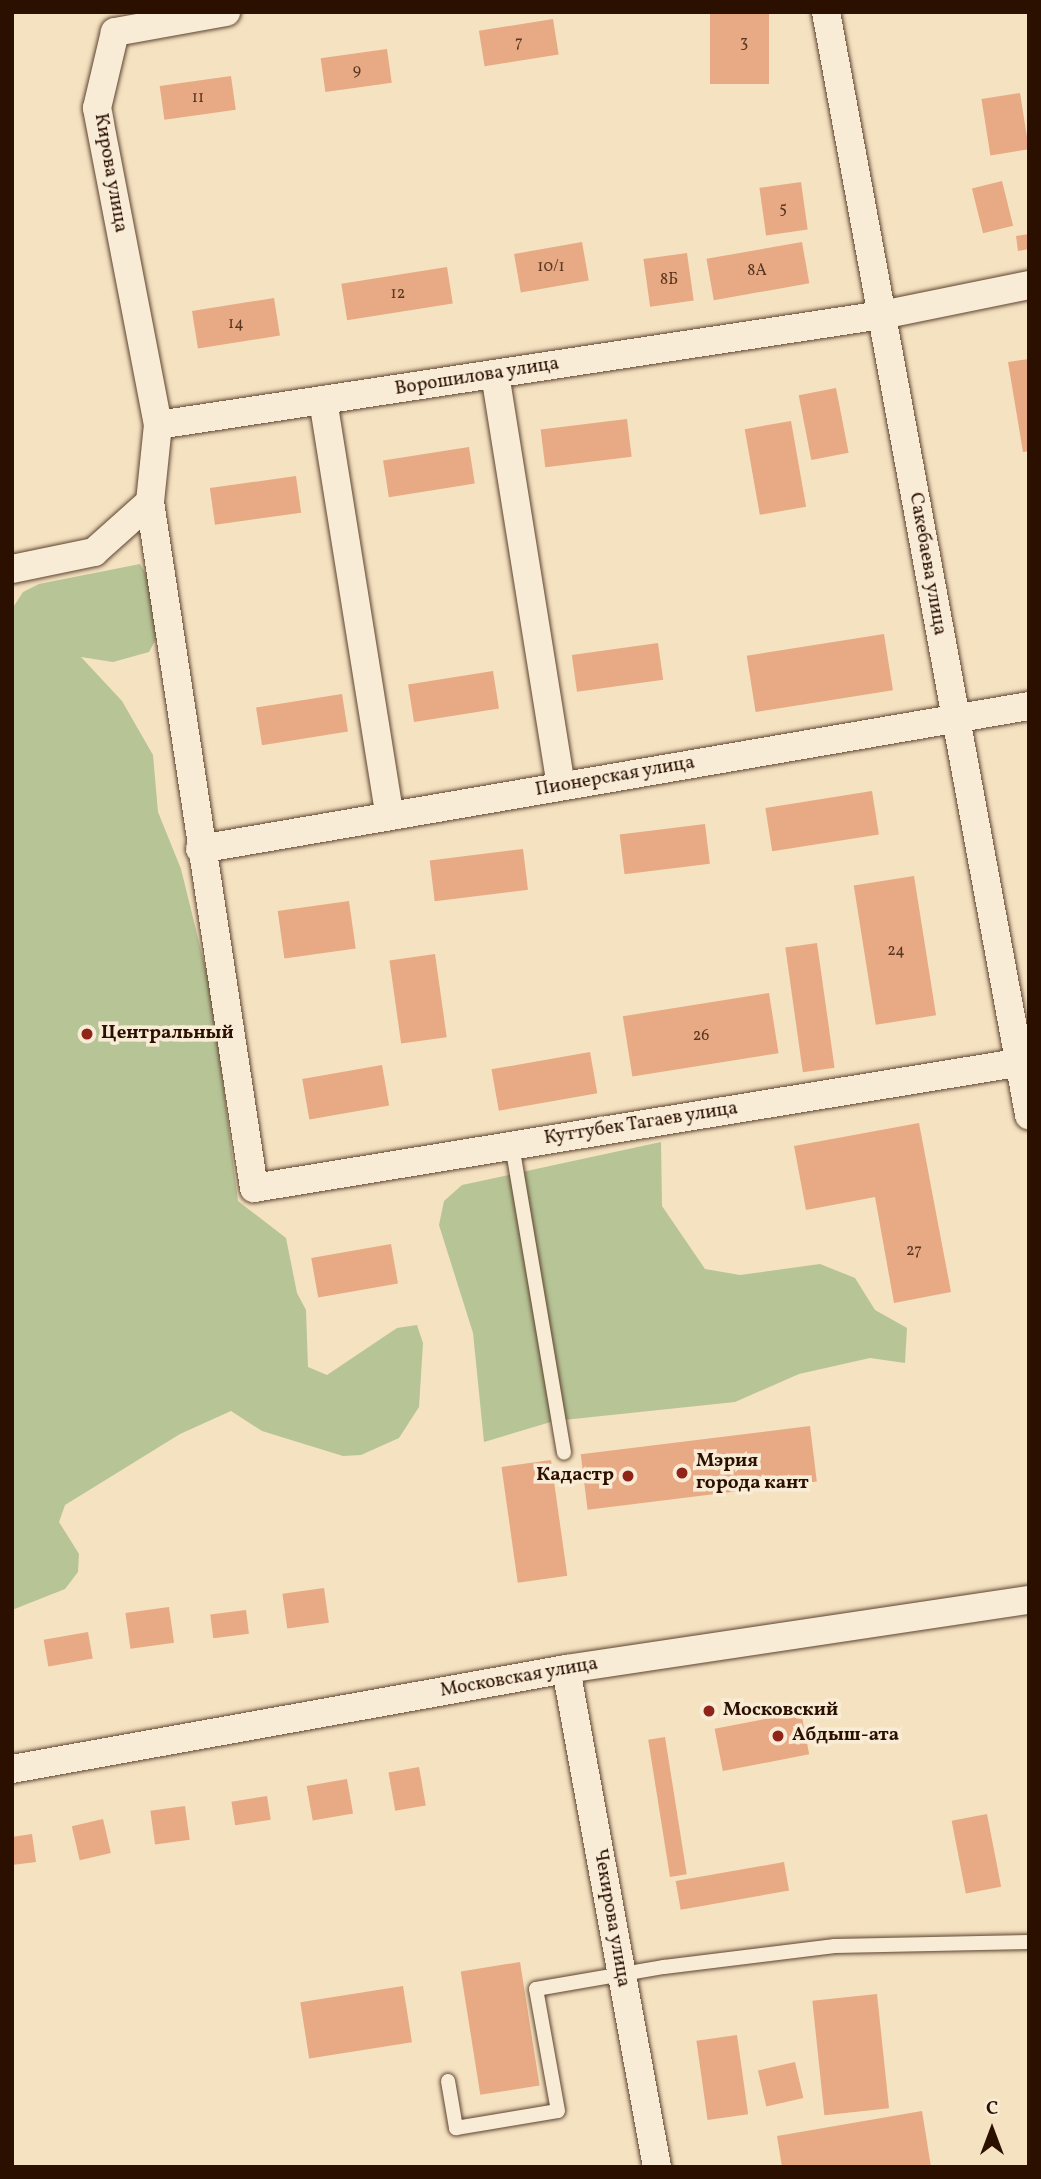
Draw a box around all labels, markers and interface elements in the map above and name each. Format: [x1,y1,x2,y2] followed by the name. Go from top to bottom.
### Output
[515,33,523,53] house number: 7
[740,33,748,53] house number: 3
[353,61,361,81] house number: 9
[192,88,204,108] house number: 11
[88,111,132,235] street label: Кирова улица
[779,199,787,219] house number: 5
[537,257,565,277] house number: 10/1
[747,261,767,281] house number: 8А
[660,270,678,290] house number: 8Б
[391,284,405,304] house number: 12
[228,314,244,334] house number: 14
[393,353,561,401] street label: Ворошилова улица
[903,491,951,637] street label: Сакебаева улица
[533,752,697,802] street label: Пионерская улица
[887,941,905,961] house number: 24
[101,1023,234,1045] place label: Центральный
[79,1026,95,1042] marker: Центральный
[693,1026,709,1046] house number: 26
[542,1097,740,1151] street label: Куттубек Тагаев улица
[906,1241,922,1261] house number: 27
[696,1451,809,1495] place label: Мэрия города кант
[536,1465,614,1487] place label: Кадастр
[674,1465,690,1481] marker: Мэрия города кант
[620,1468,636,1484] marker: Кадастр
[438,1653,600,1703] street label: Московская улица
[723,1700,838,1722] place label: Московский
[701,1703,717,1719] marker: Московский
[792,1725,899,1747] place label: Абдыш-ата
[770,1728,786,1744] marker: Абдыш-ата
[588,1847,634,1989] street label: Чекирова улица
[957,2095,1027,2165] north arrow
[986,2096,998,2122] text: С

